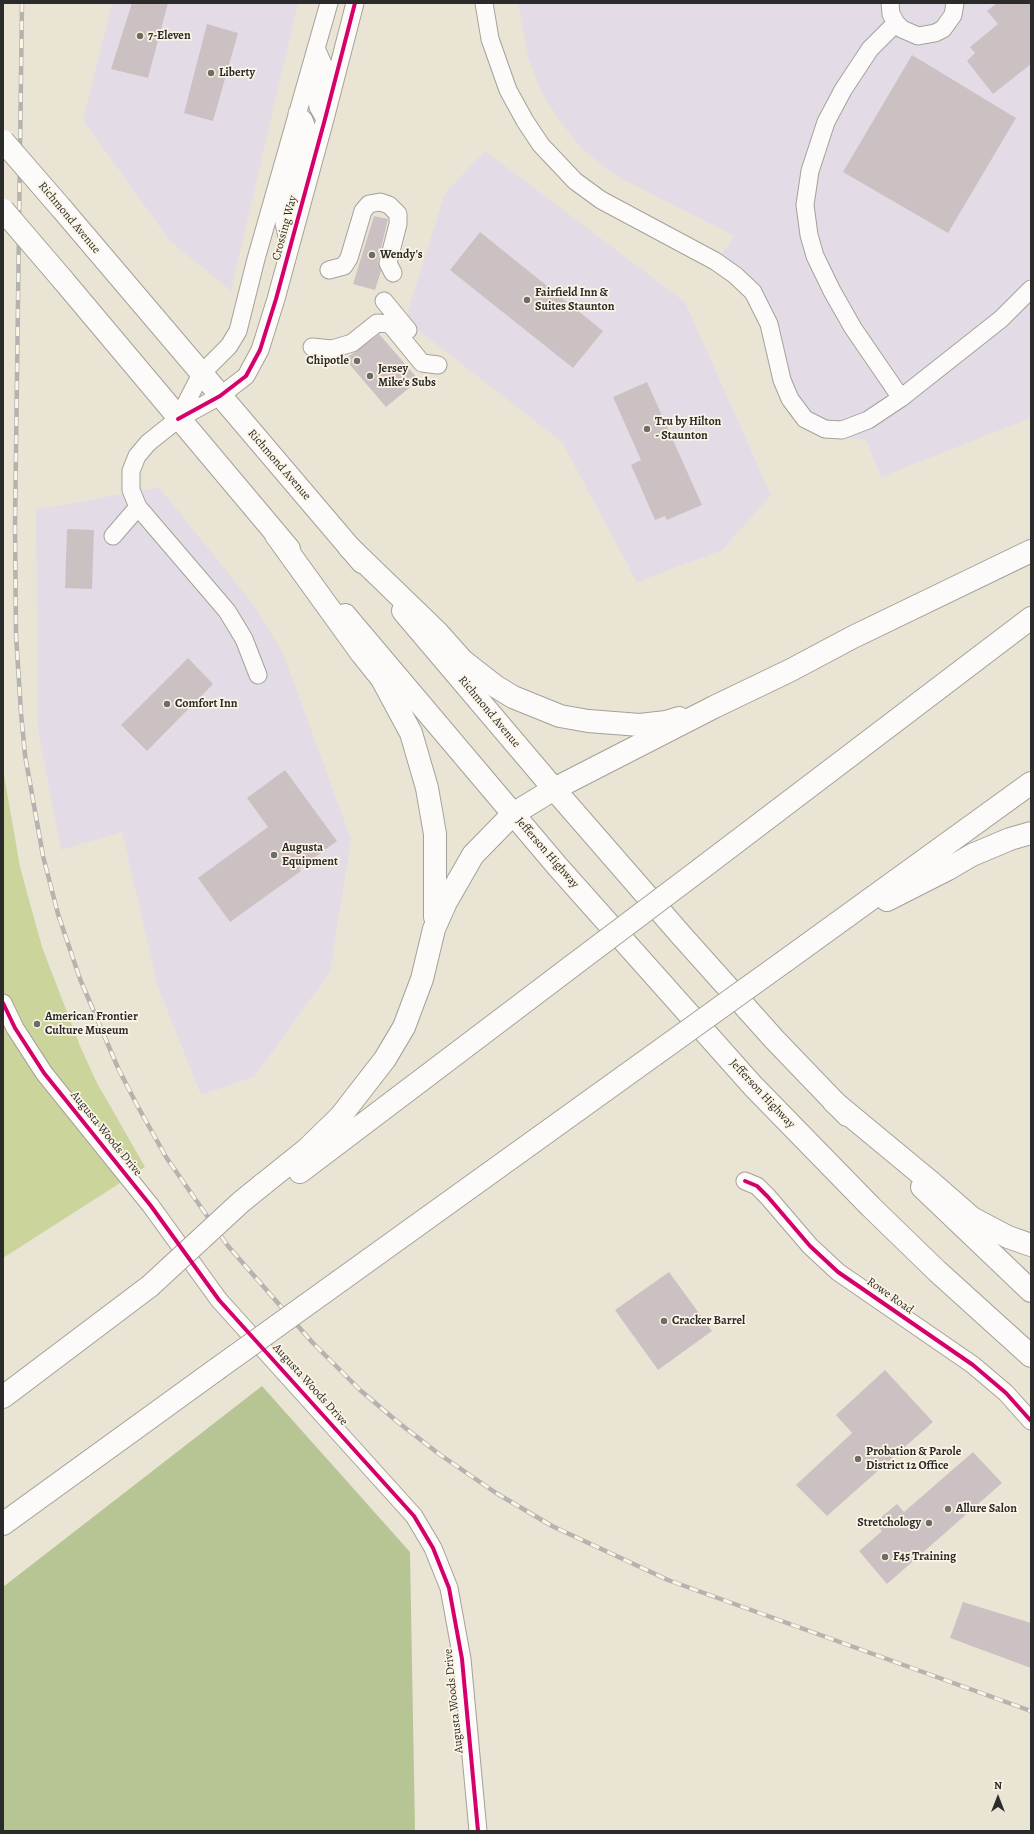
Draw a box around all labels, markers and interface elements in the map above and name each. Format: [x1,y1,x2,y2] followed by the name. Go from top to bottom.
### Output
[148,29,191,43] place label: 7-Eleven
[135,31,145,41] marker: 7-Eleven
[219,66,255,80] place label: Liberty
[206,68,216,78] marker: Liberty
[35,179,103,257] street label: Richmond Avenue
[269,194,301,262] street label: Crossing Way
[380,248,423,262] place label: Wendy's
[367,250,377,260] marker: Wendy's
[535,286,614,314] place label: Fairfield Inn & Suites Staunton
[522,295,532,305] marker: Fairfield Inn & Suites Staunton
[306,354,349,368] place label: Chipotle
[352,356,362,366] marker: Chipotle
[378,362,436,390] place label: Jersey Mike's Subs
[365,371,375,381] marker: Jersey Mike's Subs
[655,415,721,443] place label: Tru by Hilton - Staunton
[642,424,652,434] marker: Tru by Hilton - Staunton
[244,427,314,503] street label: Richmond Avenue
[455,673,523,751] street label: Richmond Avenue
[175,697,237,711] place label: Comfort Inn
[162,699,172,709] marker: Comfort Inn
[512,815,582,891] street label: Jefferson Highway
[282,841,338,869] place label: Augusta Equipment
[269,850,279,860] marker: Augusta Equipment
[45,1010,138,1038] place label: American Frontier Culture Museum
[32,1019,42,1029] marker: American Frontier Culture Museum
[726,1056,798,1132] street label: Jefferson Highway
[67,1089,145,1179] street label: Augusta Woods Drive
[864,1275,916,1317] street label: Rowe Road
[672,1314,745,1328] place label: Cracker Barrel
[659,1316,669,1326] marker: Cracker Barrel
[269,1341,351,1429] street label: Augusta Woods Drive
[866,1445,961,1473] place label: Probation & Parole District 12 Office
[853,1454,863,1464] marker: Probation & Parole District 12 Office
[956,1502,1017,1516] place label: Allure Salon
[943,1504,953,1514] marker: Allure Salon
[857,1516,921,1530] place label: Stretchology
[924,1518,934,1528] marker: Stretchology
[893,1550,956,1564] place label: F45 Training
[880,1552,890,1562] marker: F45 Training
[441,1648,467,1754] street label: Augusta Woods Drive
[978,1778,1018,1818] north arrow
[994,1778,1002,1793] text: N

